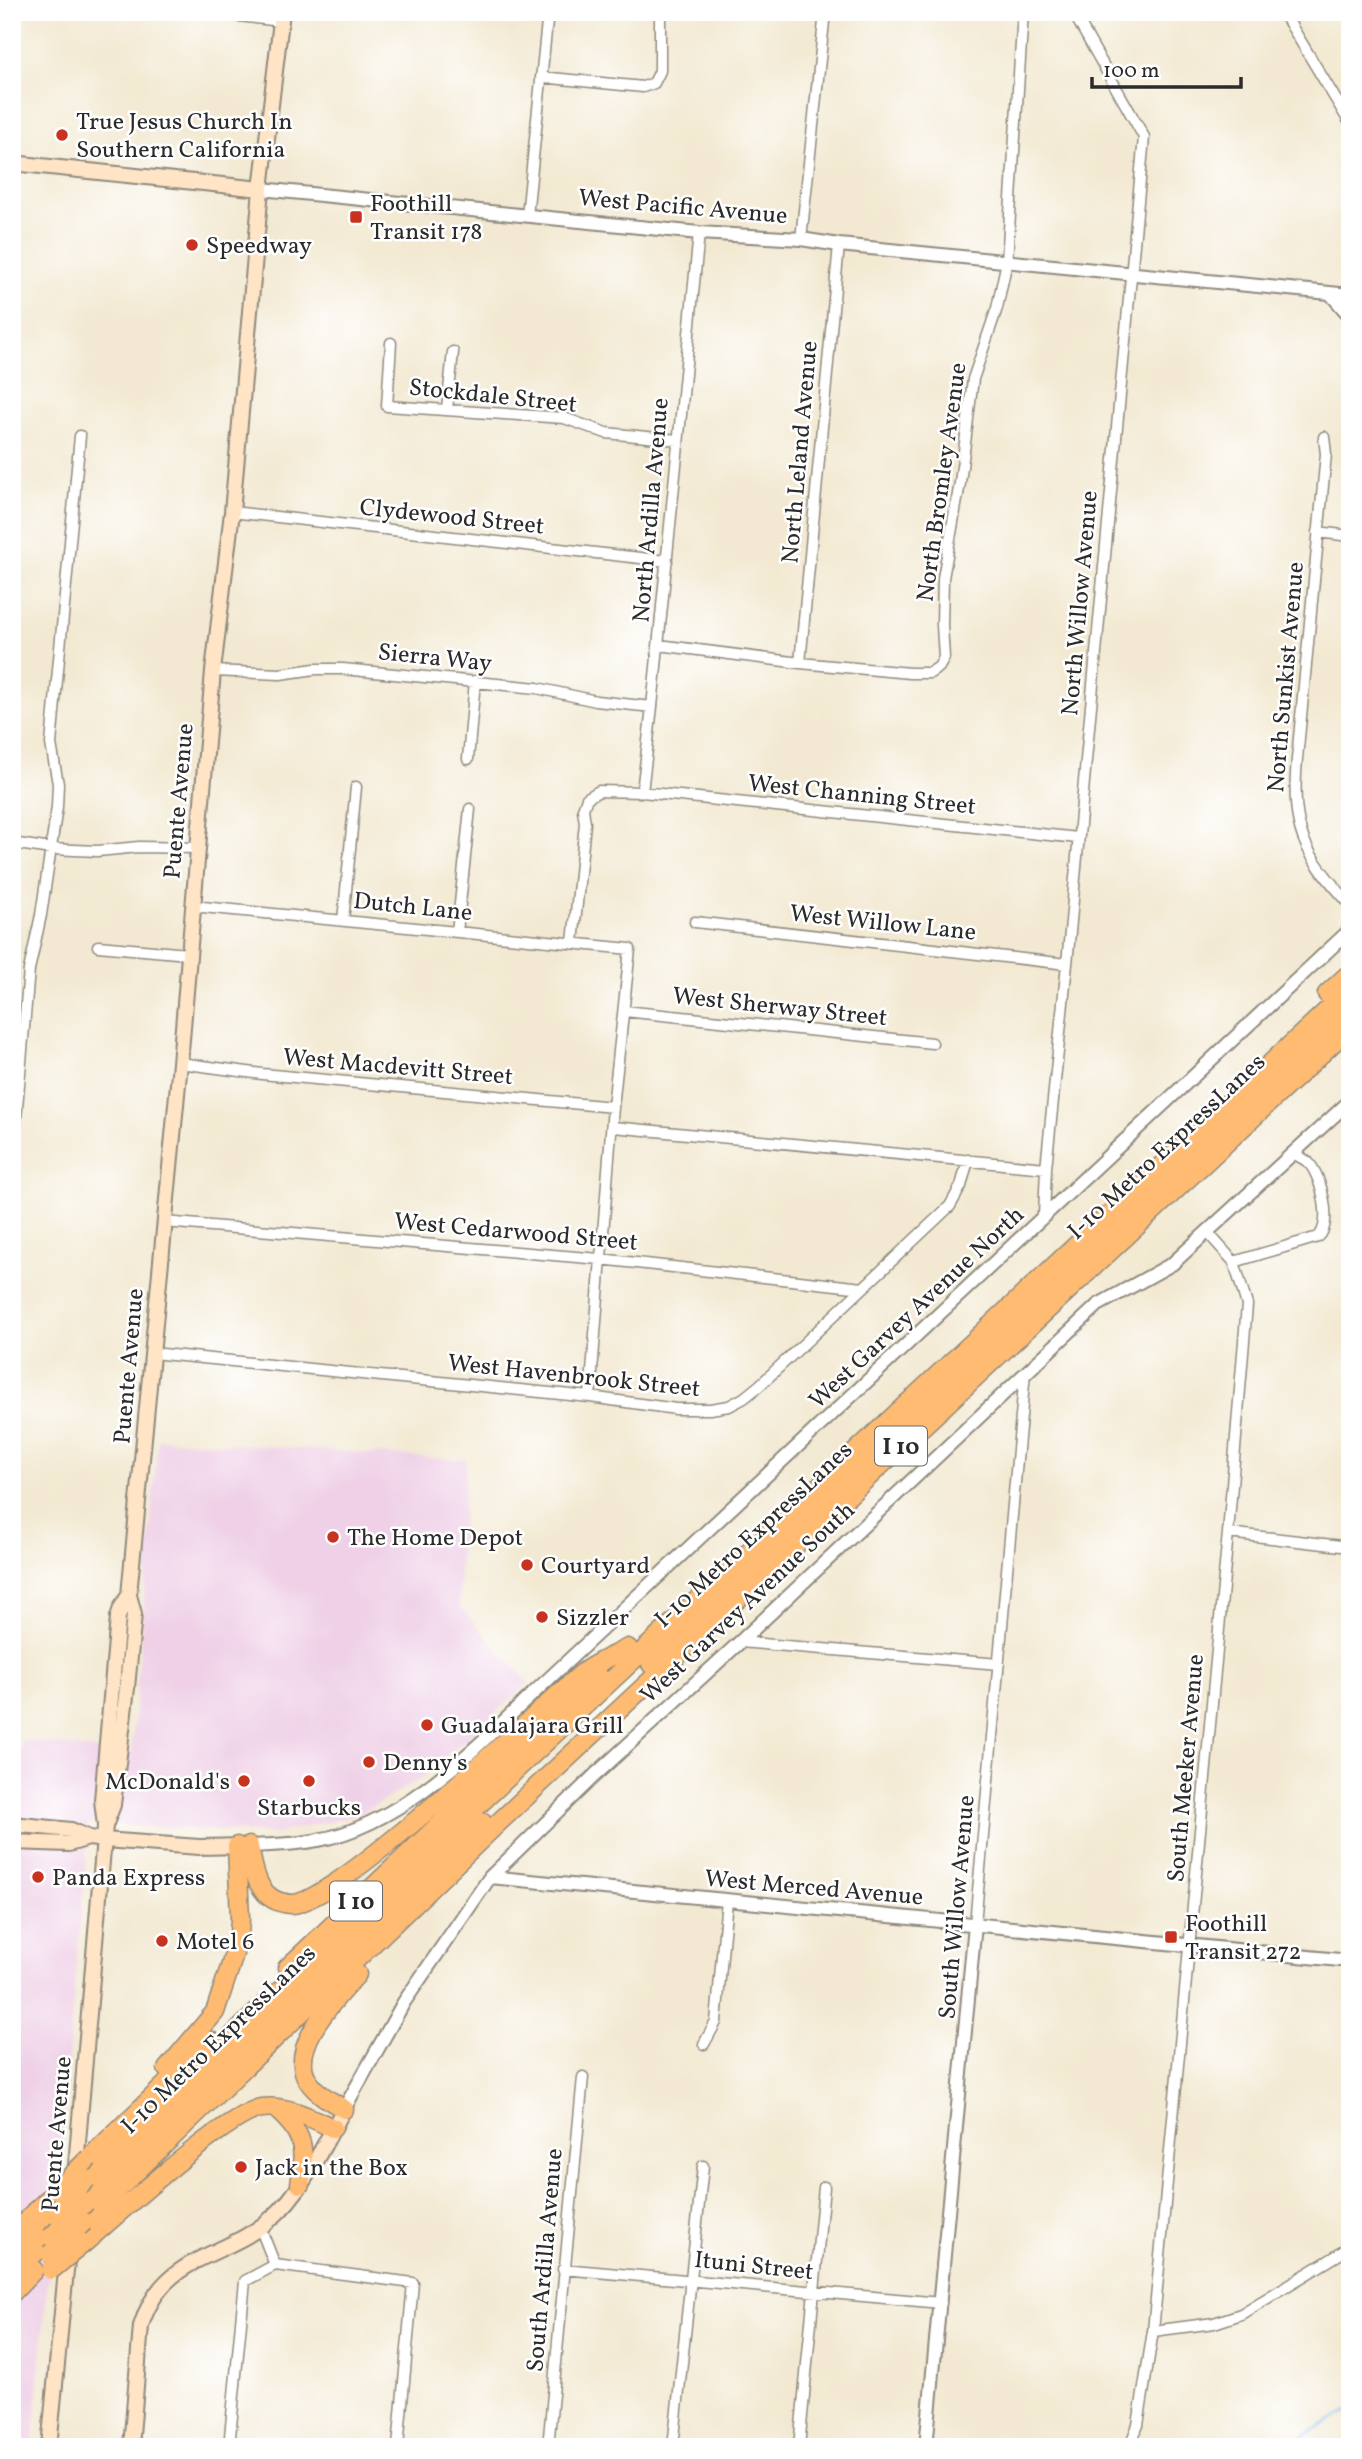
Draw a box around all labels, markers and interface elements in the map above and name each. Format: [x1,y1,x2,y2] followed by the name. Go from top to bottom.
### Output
[1092,46,1241,90] scale bar
[1103,57,1160,86] text: 100 m
[76,106,293,168] place label: True Jesus Church In Southern California
[54,127,70,143] marker: True Jesus Church In Southern California
[577,182,789,234] street label: West Pacific Avenue
[370,188,483,250] place label: Foothill Transit 178
[348,209,364,225] marker: Foothill Transit 178
[206,230,312,264] place label: Speedway
[184,237,200,253] marker: Speedway
[774,339,828,565] street label: North Leland Avenue
[909,361,977,604] street label: North Bromley Avenue
[407,371,579,423] street label: Stockdale Street
[625,396,679,624] street label: North Ardilla Avenue
[1054,489,1108,717] street label: North Willow Avenue
[358,491,546,545] street label: Clydewood Street
[1260,560,1314,794] street label: North Sunkist Avenue
[376,636,494,682] street label: Sierra Way
[156,722,204,880] street label: Puente Avenue
[746,767,978,825] street label: West Channing Street
[352,885,474,931] street label: Dutch Lane
[788,897,978,951] street label: West Willow Lane
[671,980,889,1036] street label: West Sherway Street
[281,1041,514,1095] street label: West Macdevitt Street
[1061,1046,1274,1248] street label: I-10 Metro ExpressLanes
[802,1199,1033,1418] street label: West Garvey Avenue North
[392,1205,639,1261] street label: West Cedarwood Street
[106,1287,154,1445] street label: Puente Avenue
[446,1347,702,1407] street label: West Havenbrook Street
[875,1427,927,1466] road number: I 10
[648,1434,861,1636] street label: I-10 Metro ExpressLanes
[633,1495,863,1712] street label: West Garvey Avenue South
[347,1522,523,1556] place label: The Home Depot
[325,1529,341,1545] marker: The Home Depot
[541,1550,650,1584] place label: Courtyard
[519,1557,535,1573] marker: Courtyard
[556,1602,629,1636] place label: Sizzler
[534,1609,550,1625] marker: Sizzler
[1160,1653,1214,1884] street label: South Meeker Avenue
[441,1710,623,1744] place label: Guadalajara Grill
[419,1717,435,1733] marker: Guadalajara Grill
[383,1747,468,1781] place label: Denny's
[361,1754,377,1770] marker: Denny's
[105,1766,230,1800] place label: McDonald's
[236,1773,252,1789] marker: McDonald's
[301,1773,317,1789] marker: Starbucks
[257,1792,361,1826] place label: Starbucks
[931,1794,985,2021] street label: South Willow Avenue
[52,1862,205,1896] place label: Panda Express
[703,1863,925,1915] street label: West Merced Avenue
[30,1869,46,1885] marker: Panda Express
[330,1882,382,1920] road number: I 10
[1185,1908,1301,1970] place label: Foothill Transit 272
[176,1926,254,1960] place label: Motel 6
[1163,1929,1179,1945] marker: Foothill Transit 272
[154,1933,170,1949] marker: Motel 6
[114,1938,325,2143] street label: I-10 Metro ExpressLanes
[34,2055,82,2213] street label: Puente Avenue
[519,2147,573,2373] street label: South Ardilla Avenue
[255,2152,408,2186] place label: Jack in the Box
[233,2159,249,2175] marker: Jack in the Box
[692,2244,815,2290] street label: Ituni Street

